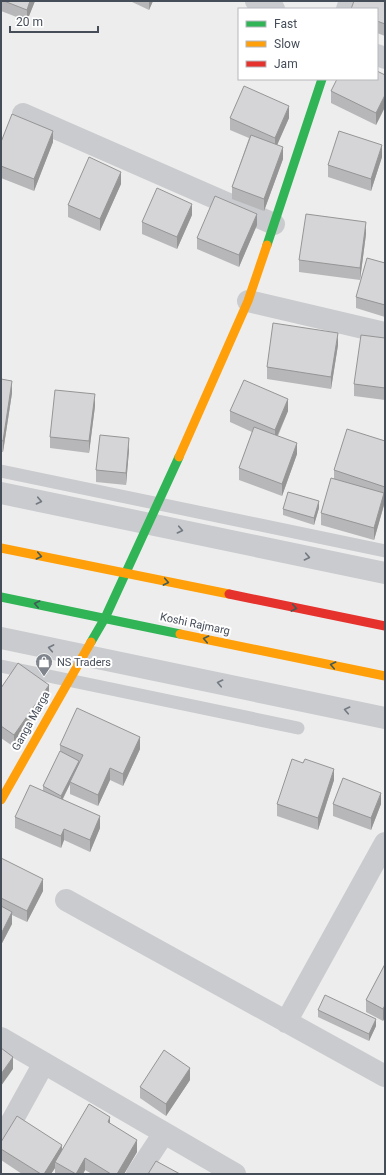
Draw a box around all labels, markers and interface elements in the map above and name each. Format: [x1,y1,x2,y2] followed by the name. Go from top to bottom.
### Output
[10,8,98,34] scale bar
[238,8,378,80] legend
[16,15,43,29] text: 20 m
[274,17,297,31] text: Fast
[274,37,300,51] text: Slow
[274,57,298,71] text: Jam
[36,497,42,505] one-way arrow
[177,526,183,534] one-way arrow
[36,551,42,559] one-way arrow
[304,552,311,560] one-way arrow
[163,577,170,586] one-way arrow
[34,601,40,609] one-way arrow
[291,603,297,611] one-way arrow
[159,610,231,638] street label: Koshi Rajmarg
[203,635,209,643] one-way arrow
[48,645,54,653] one-way arrow
[34,652,54,677] shop icon: NS Traders
[57,656,111,669] place label: NS Traders
[330,662,336,670] one-way arrow
[217,680,223,688] one-way arrow
[9,689,53,753] street label: Ganga Marga
[344,707,350,715] one-way arrow

